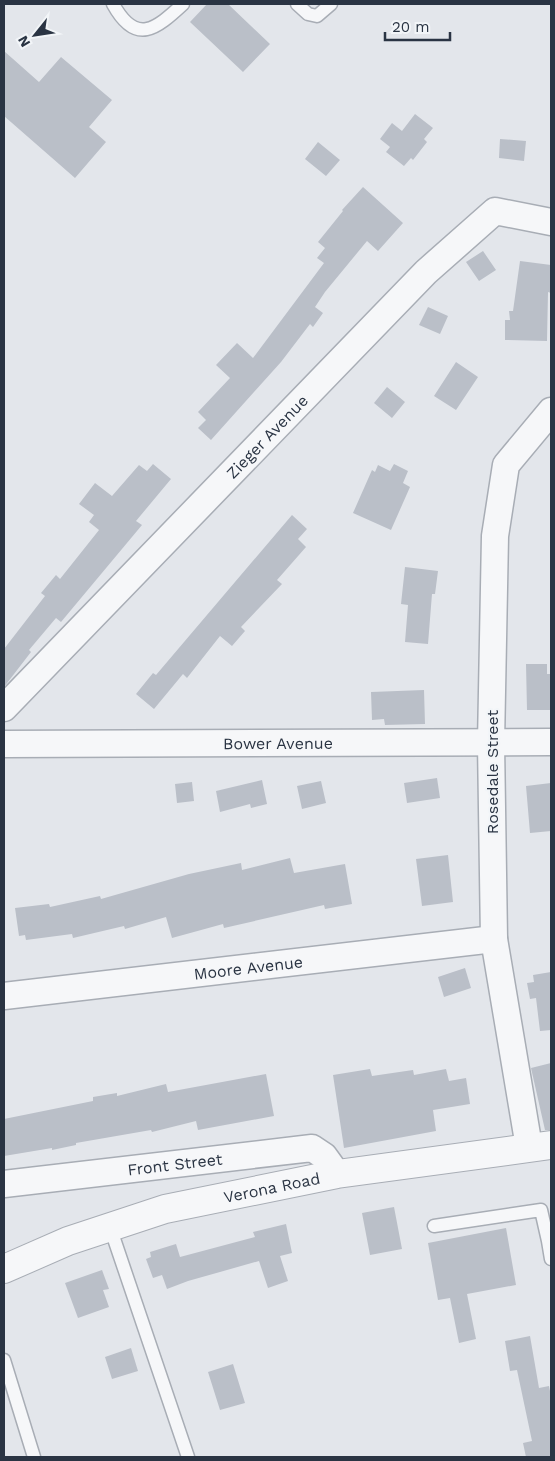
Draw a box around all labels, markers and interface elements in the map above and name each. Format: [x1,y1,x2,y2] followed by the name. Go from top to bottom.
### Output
[10,10,60,60] north arrow
[385,10,450,42] scale bar
[392,18,430,36] text: 20 m
[14,33,33,50] text: N
[222,391,312,482] street label: Zieger Avenue
[483,709,502,834] street label: Rosedale Street
[223,733,333,753] street label: Bower Avenue
[193,952,304,983] street label: Moore Avenue
[126,1149,223,1179] street label: Front Street
[222,1168,322,1206] street label: Verona Road

